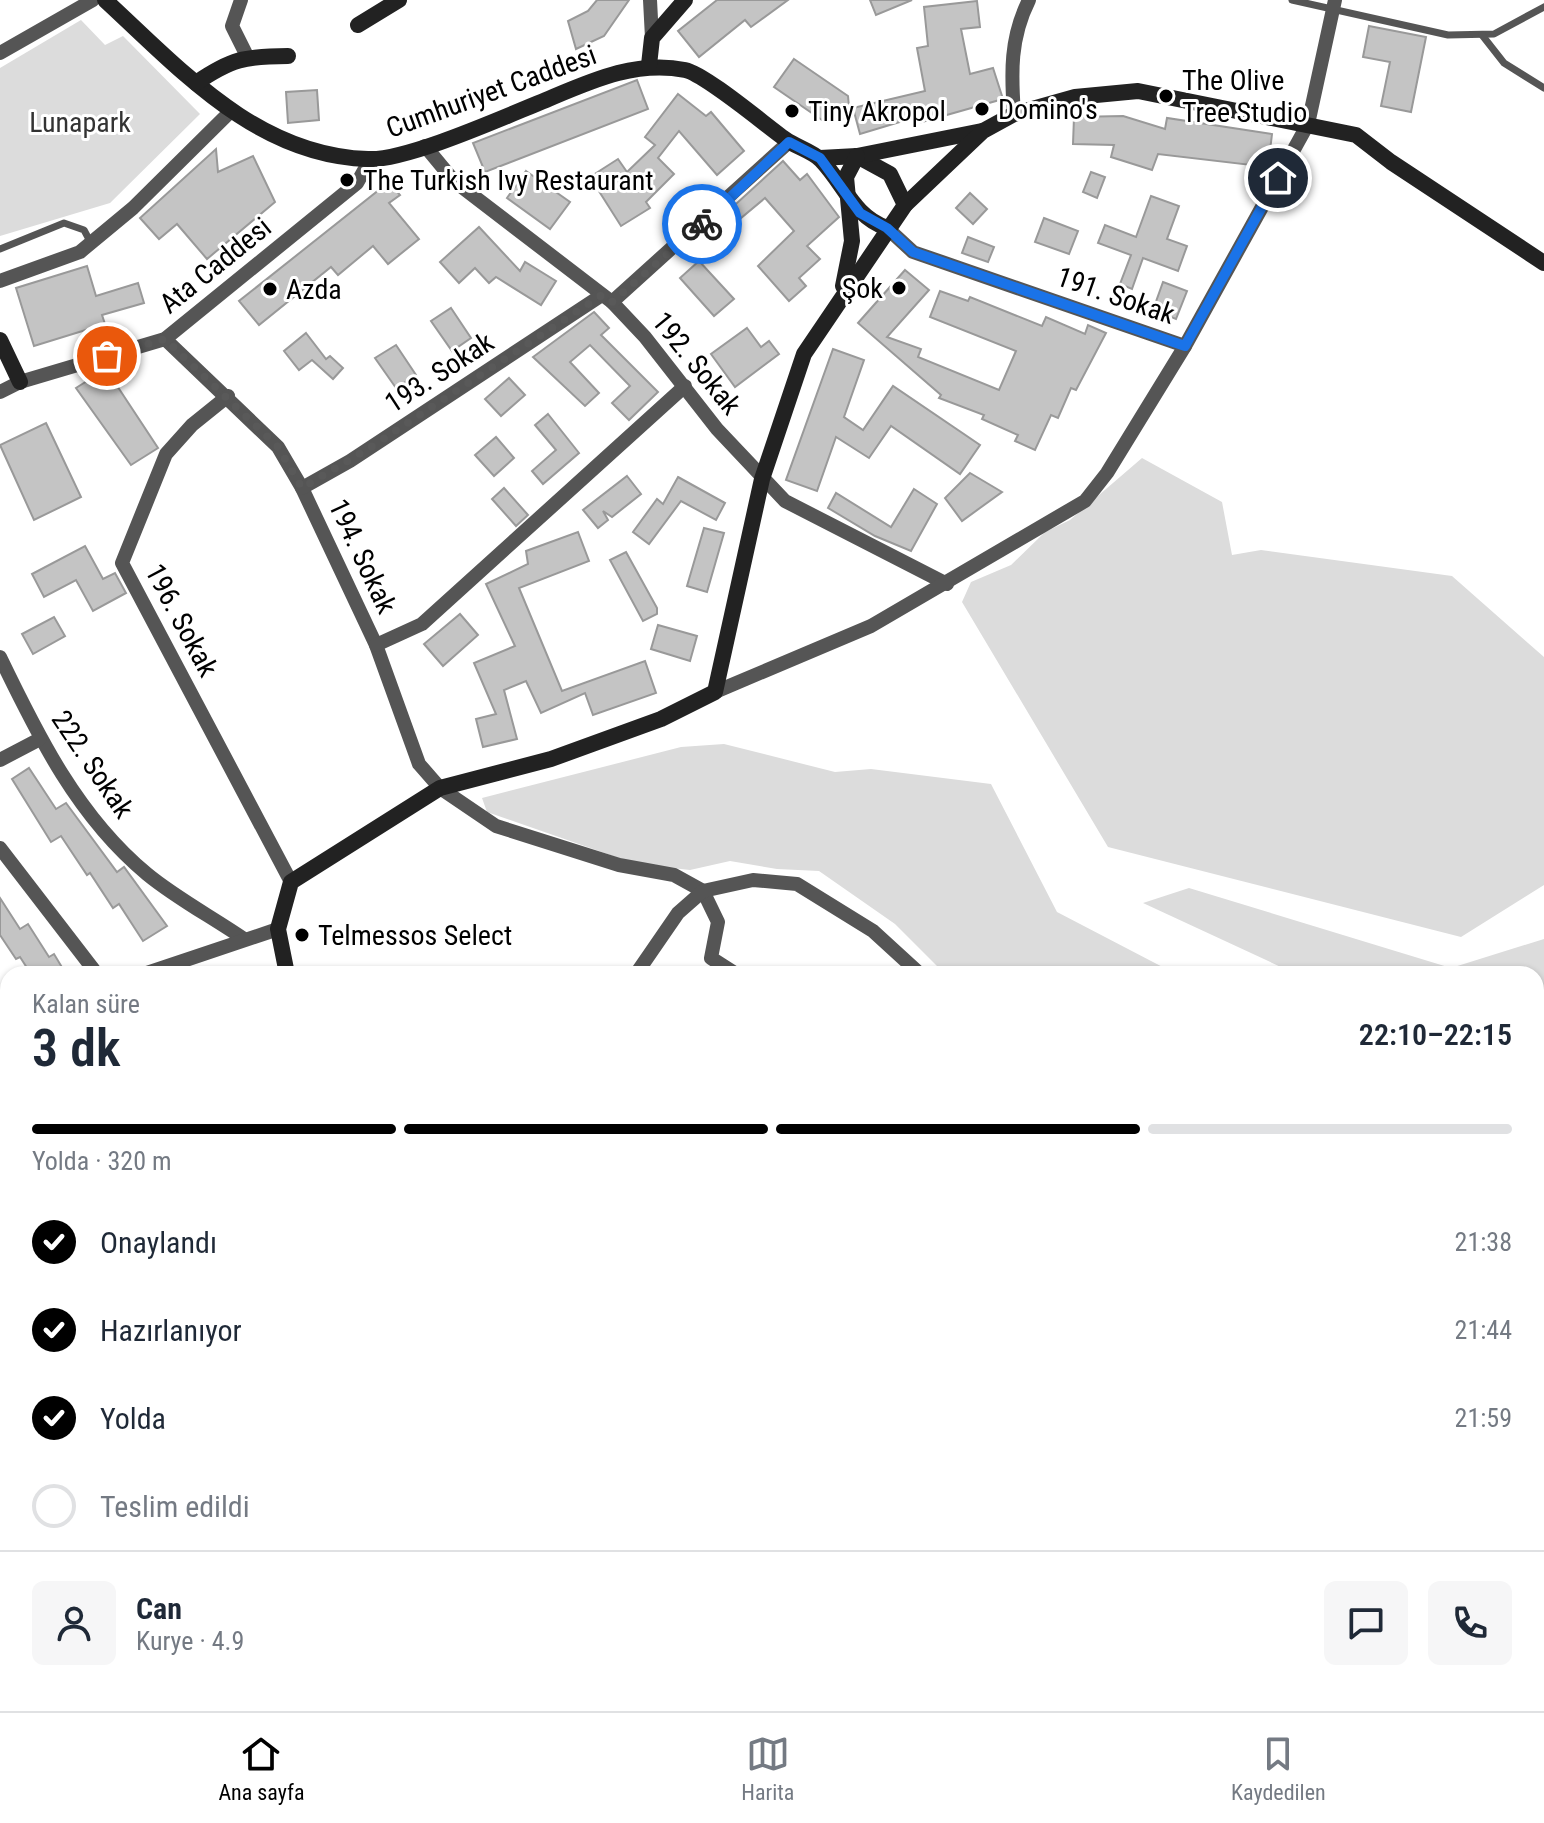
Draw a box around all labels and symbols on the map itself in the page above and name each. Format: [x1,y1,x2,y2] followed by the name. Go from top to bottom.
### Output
[382,38,601,145] street label: Cumhuriyet Caddesi
[1182,64,1307,129] place label: The Olive Tree Studio
[1157,87,1175,105] marker: The Olive Tree Studio
[998,93,1098,126] place label: Domino's
[808,95,946,128] place label: Tiny Akropol
[973,100,991,118] marker: Domino's
[783,102,801,120] marker: Tiny Akropol
[29,106,131,139] park label: Lunapark
[1244,144,1312,212] pin
[363,164,654,197] place label: The Turkish Ivy Restaurant
[338,171,356,189] marker: The Turkish Ivy Restaurant
[662,184,742,264] courier
[153,211,278,320] street label: Ata Caddesi
[1053,260,1179,331] street label: 191. Sokak
[842,272,883,305] place label: Şok
[286,273,342,306] place label: Azda
[890,279,908,297] marker: Şok
[261,280,279,298] marker: Azda
[645,305,748,422] street label: 192. Sokak
[73,322,141,390] pin
[379,325,500,420] street label: 193. Sokak
[322,494,404,619] street label: 194. Sokak
[138,558,225,682] street label: 196. Sokak
[45,704,141,825] street label: 222. Sokak
[318,919,512,952] place label: Telmessos Select
[293,926,311,944] marker: Telmessos Select

